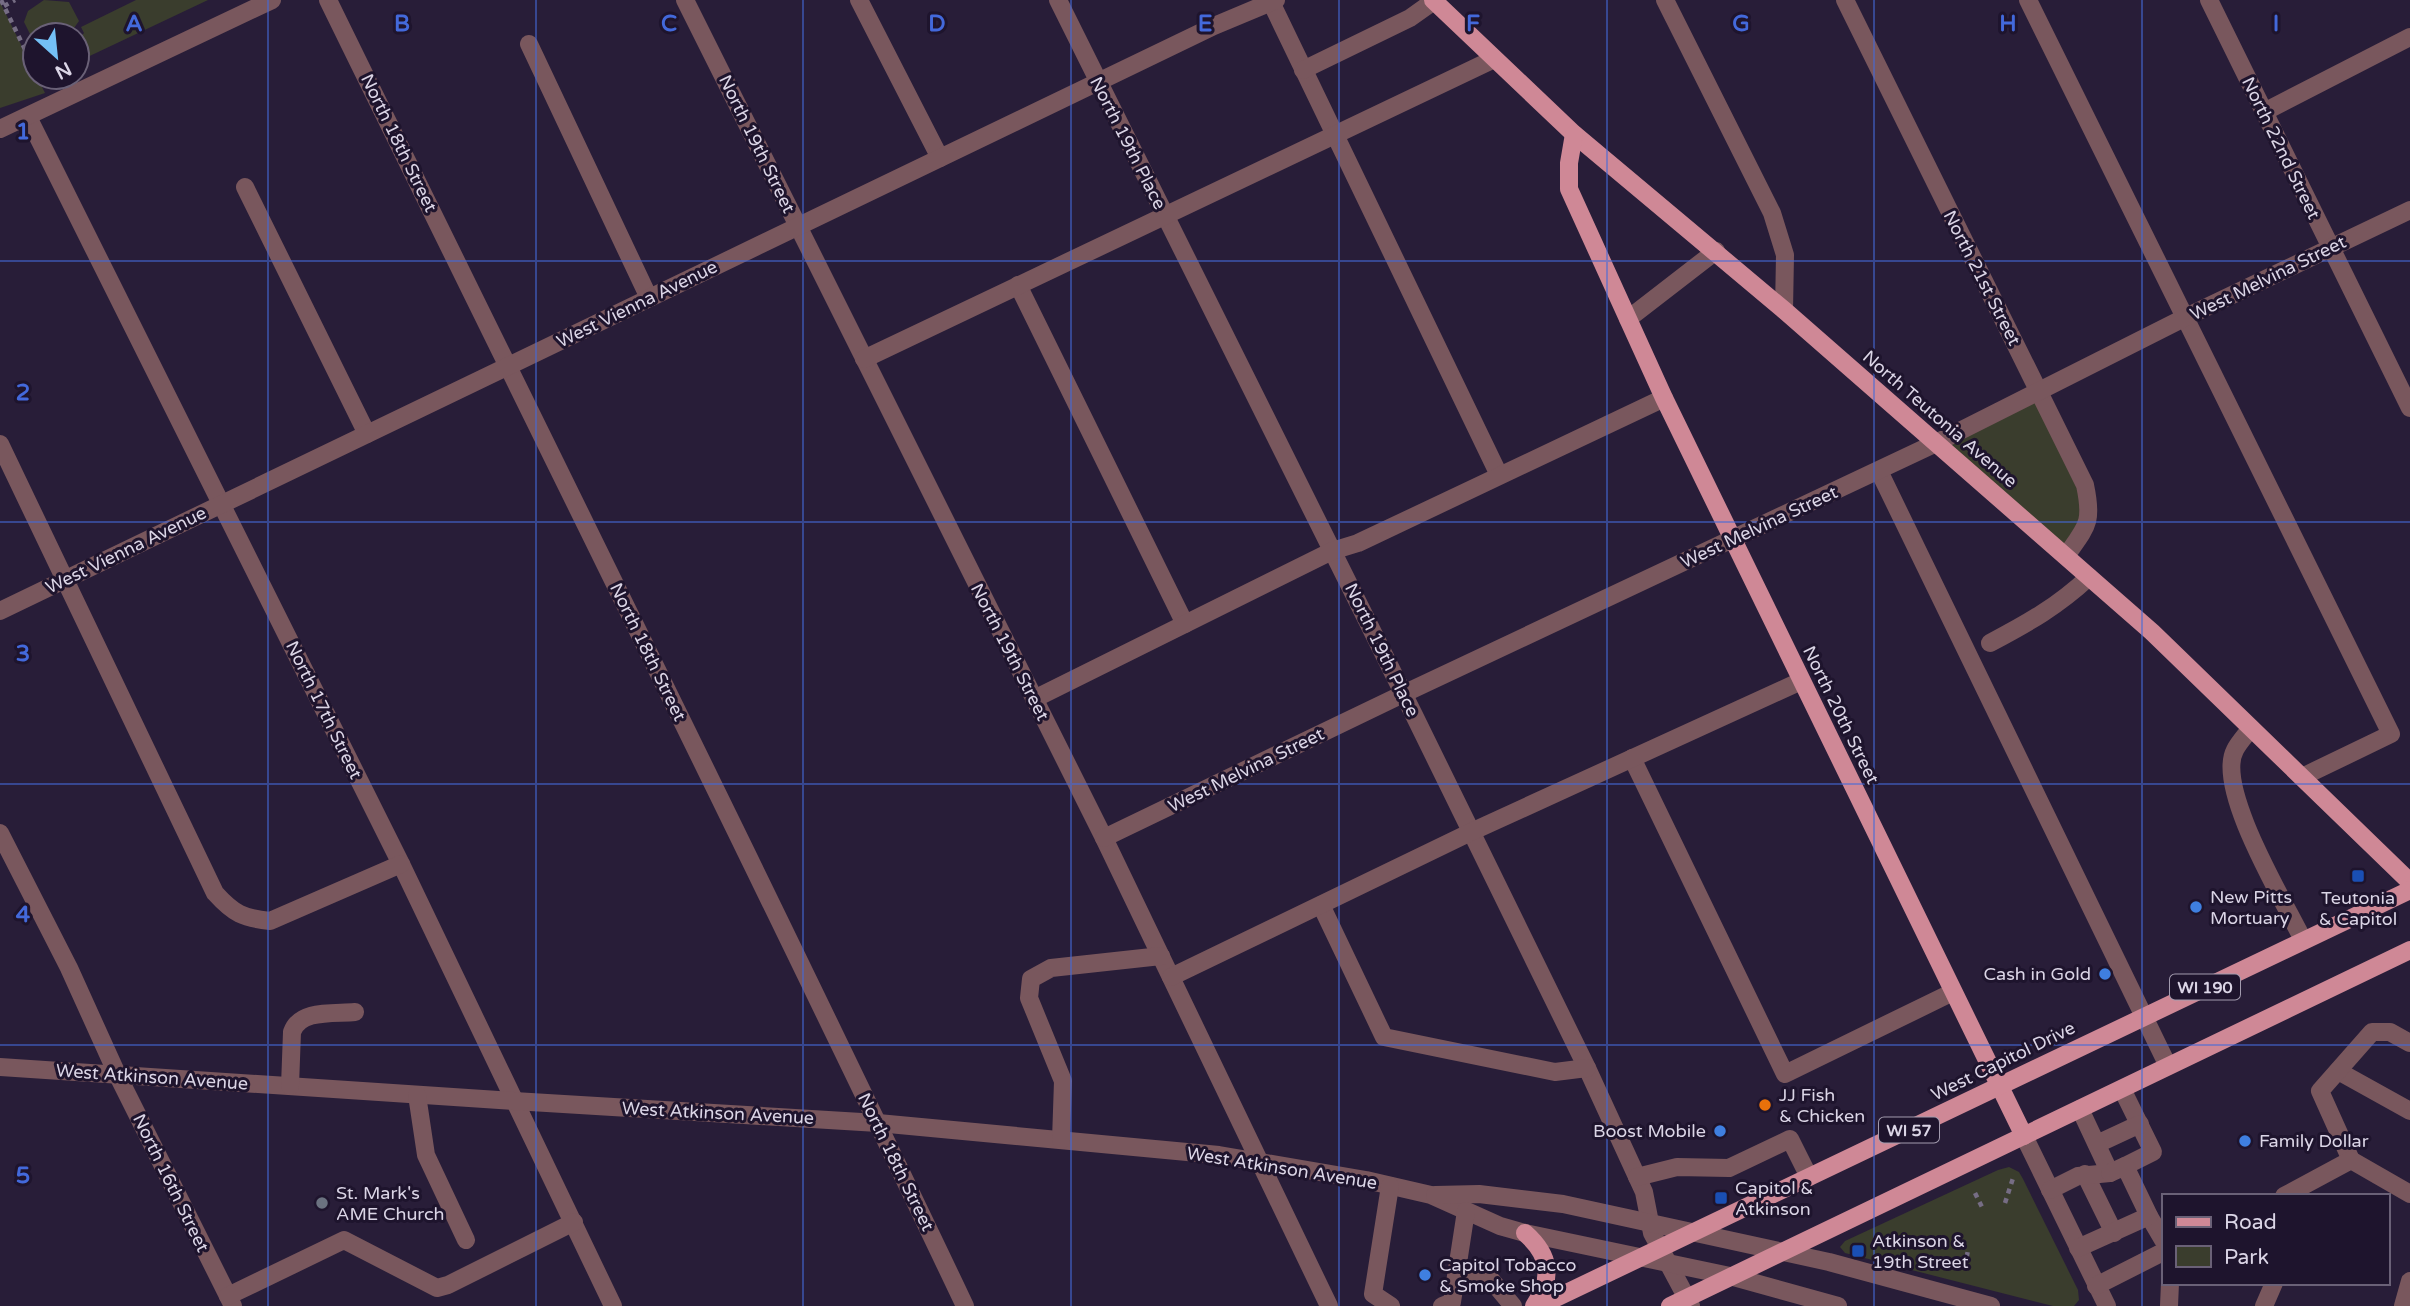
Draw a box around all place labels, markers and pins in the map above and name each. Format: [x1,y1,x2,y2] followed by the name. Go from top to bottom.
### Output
[2350,868,2366,884] marker: Teutonia & Capitol
[2210,886,2292,929] place label: New Pitts Mortuary
[2319,887,2397,930] place label: Teutonia & Capitol
[2188,899,2204,915] marker: New Pitts Mortuary
[1984,963,2091,985] place label: Cash in Gold
[2097,966,2113,982] marker: Cash in Gold
[1779,1084,1865,1127] place label: JJ Fish & Chicken
[1757,1097,1773,1113] marker: JJ Fish & Chicken
[1593,1120,1706,1142] place label: Boost Mobile
[1712,1123,1728,1139] marker: Boost Mobile
[2259,1130,2369,1152] place label: Family Dollar
[2237,1133,2253,1149] marker: Family Dollar
[1735,1177,1814,1220] place label: Capitol & Atkinson
[336,1182,445,1225] place label: St. Mark's AME Church
[1713,1190,1729,1206] marker: Capitol & Atkinson
[314,1195,330,1211] marker: St. Mark's AME Church
[1872,1230,1969,1273] place label: Atkinson & 19th Street
[1850,1243,1866,1259] marker: Atkinson & 19th Street
[1439,1254,1577,1297] place label: Capitol Tobacco & Smoke Shop
[1417,1267,1433,1283] marker: Capitol Tobacco & Smoke Shop

